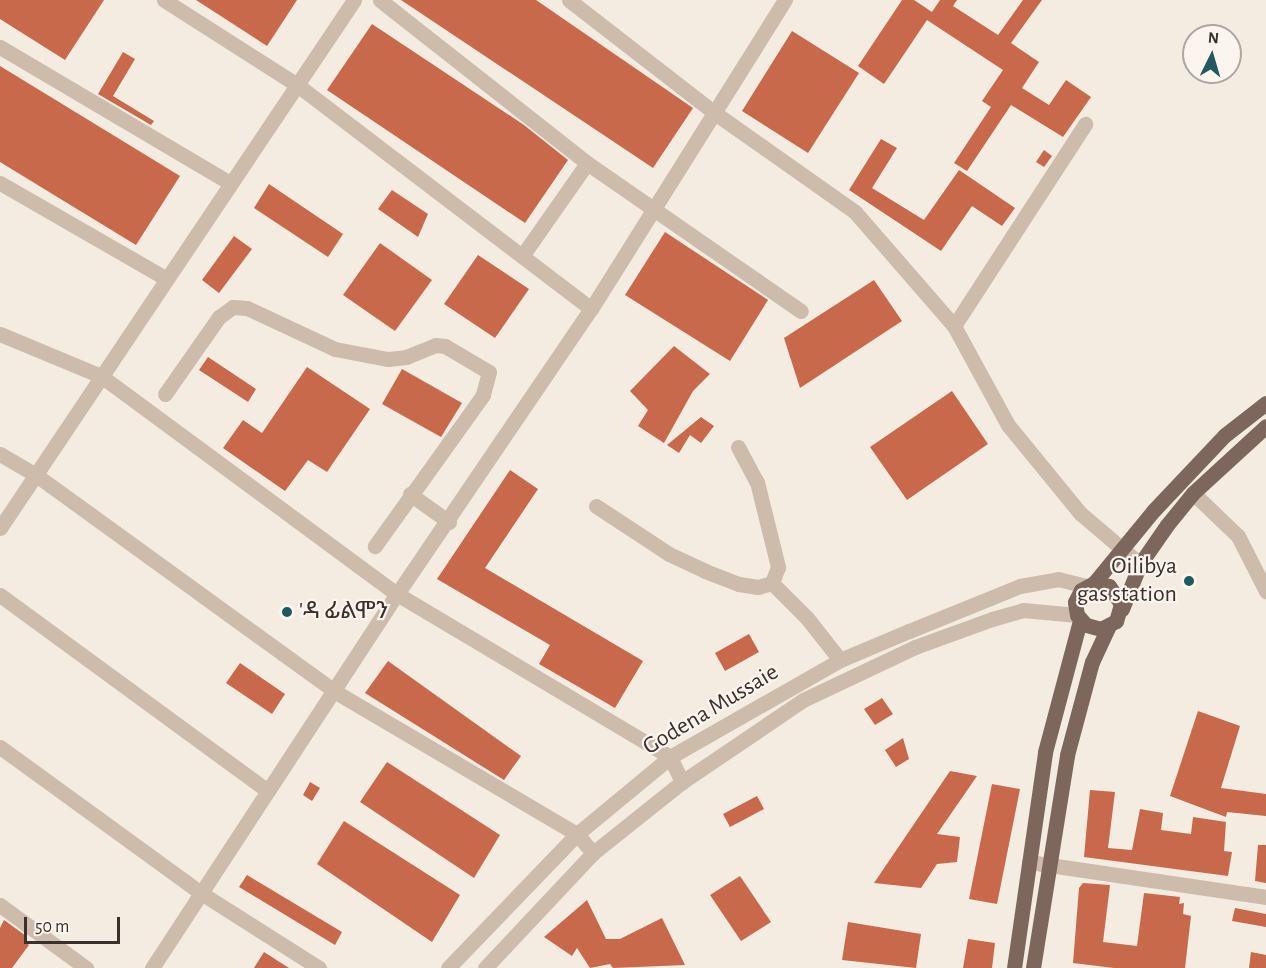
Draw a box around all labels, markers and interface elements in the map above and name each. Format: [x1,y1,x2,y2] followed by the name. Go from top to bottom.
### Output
[1182,24,1242,84] north arrow
[1207,30,1220,47] text: N
[1077,553,1177,609] place label: Oilibya gas station
[1182,574,1196,588] marker: Oilibya gas station
[299,598,388,626] place label: 'ዳ ፊልሞን
[280,605,294,619] marker: 'ዳ ፊልሞን
[638,658,784,762] street label: Godena Mussaie
[27,905,123,943] scale bar
[35,918,69,936] text: 50 m

